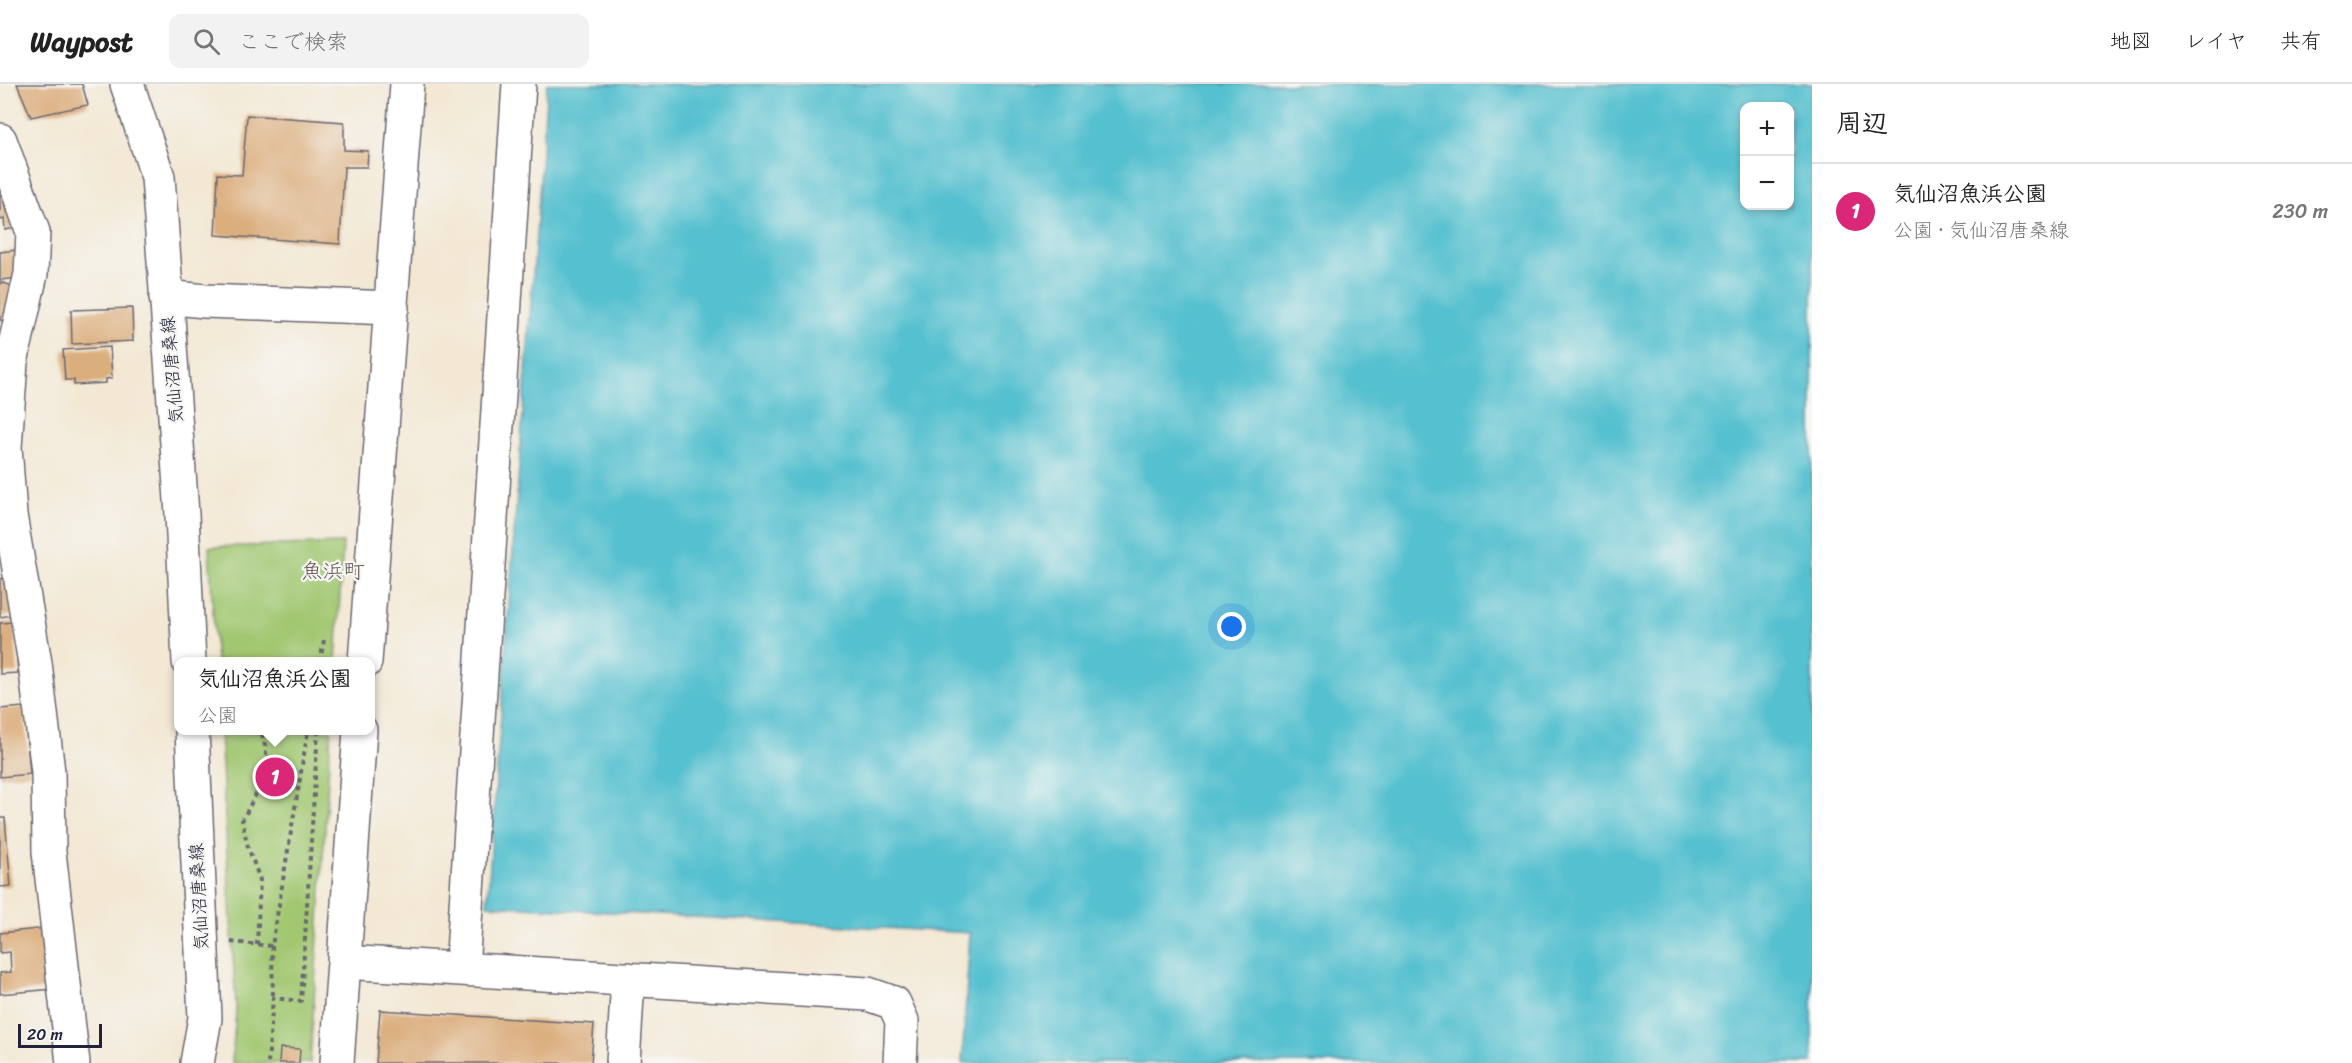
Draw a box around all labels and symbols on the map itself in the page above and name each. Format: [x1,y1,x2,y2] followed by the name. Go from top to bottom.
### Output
[151,315,193,425] street label: 気仙沼唐桑線
[302,552,365,590] district label: 魚浜町
[1217,612,1246,641] your location
[256,754,294,800] pin: 1
[180,842,218,952] street label: 気仙沼唐桑線
[18,1021,102,1048] scale bar

